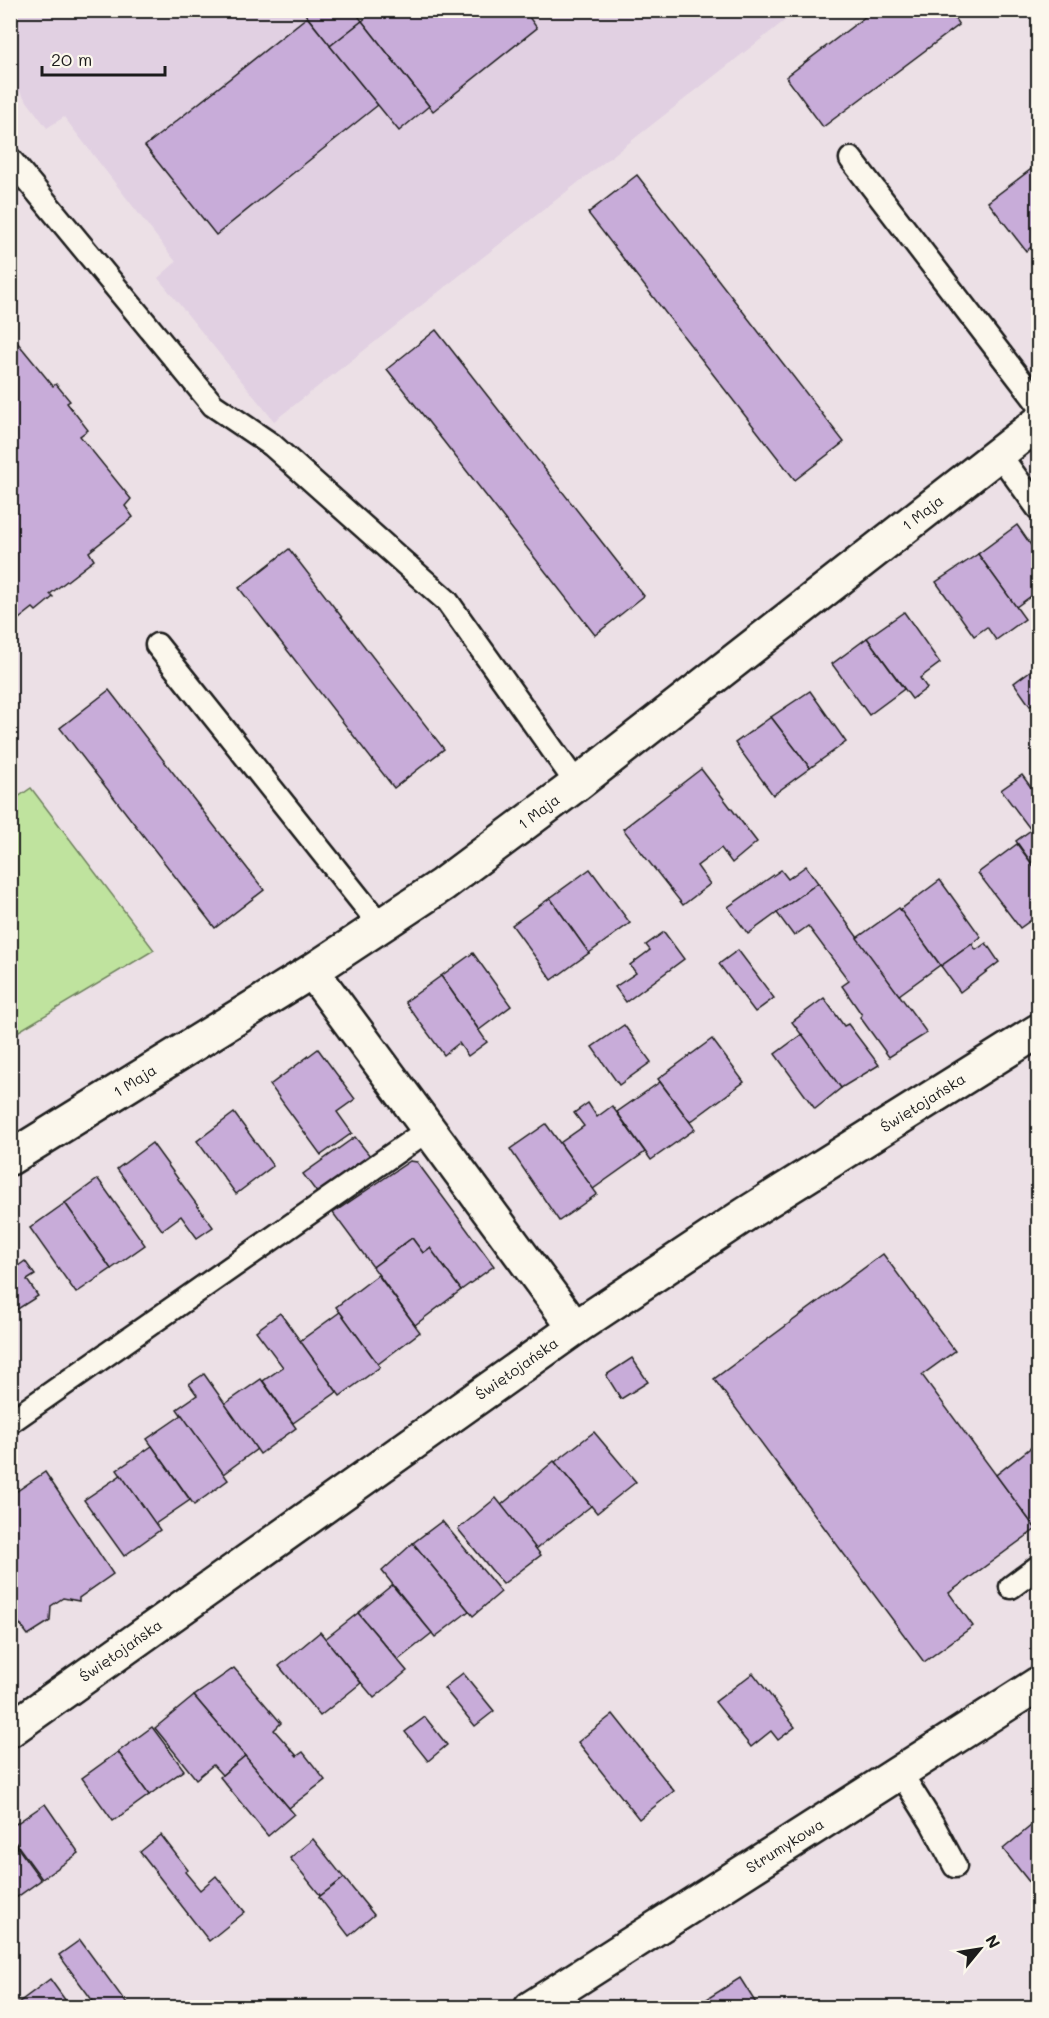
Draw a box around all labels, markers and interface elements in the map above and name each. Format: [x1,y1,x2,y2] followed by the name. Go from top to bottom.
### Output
[42,39,165,77] scale bar
[51,47,92,71] text: 20 m
[898,490,947,535] street label: 1 Maja
[514,789,563,833] street label: 1 Maja
[109,1059,160,1101] street label: 1 Maja
[876,1068,969,1136] street label: Świętojańska
[471,1332,562,1404] street label: Świętojańska
[75,1614,166,1686] street label: Świętojańska
[742,1813,827,1877] street label: Strumykowa
[950,1919,1010,1979] north arrow
[981,1931,1006,1952] text: N

